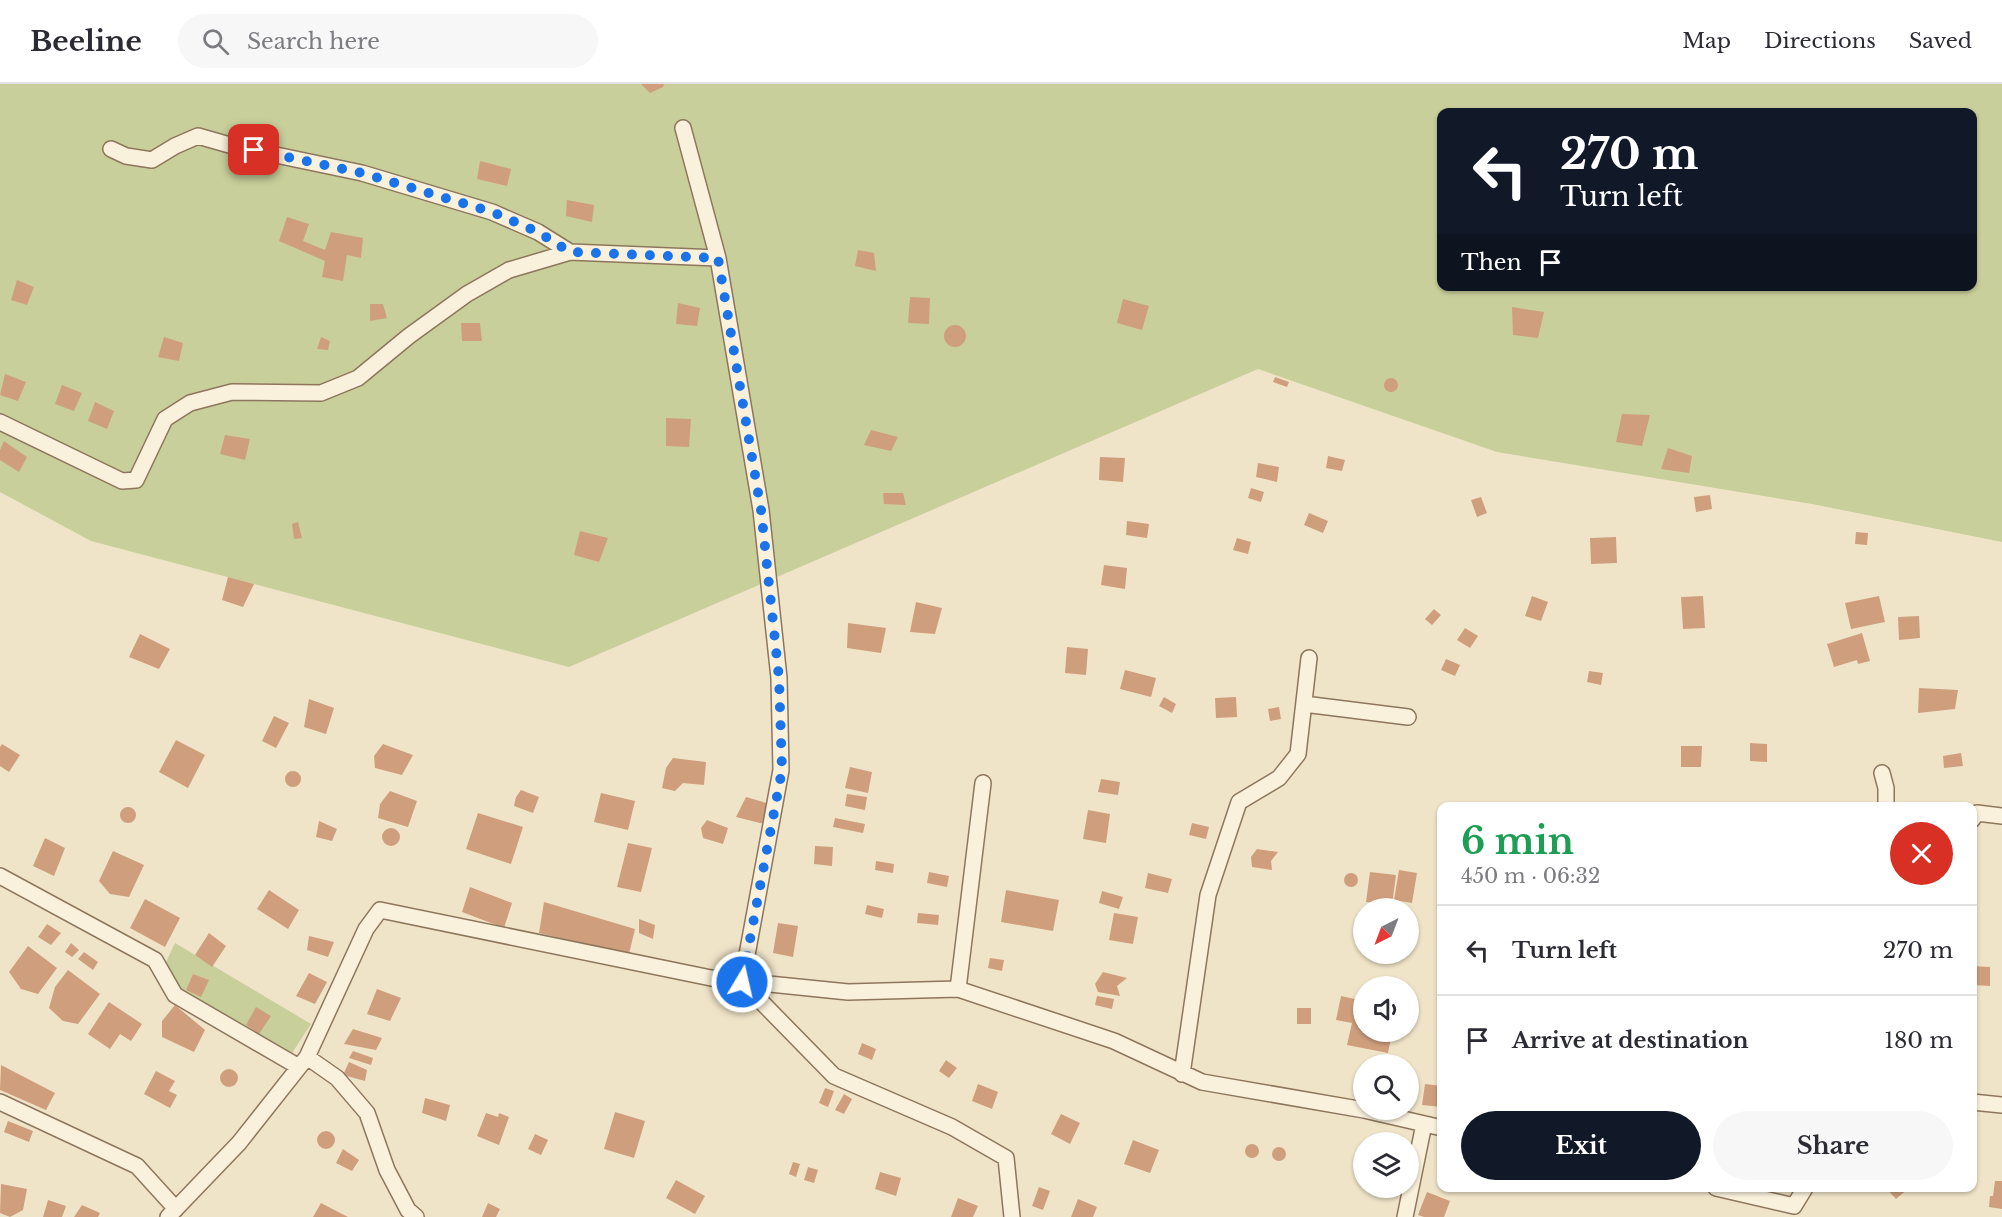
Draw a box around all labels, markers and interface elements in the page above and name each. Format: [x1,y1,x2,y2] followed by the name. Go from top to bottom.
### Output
[178,14,598,68] search box
[30,24,142,59] text: Beeline
[199,25,232,58] icon: search
[247,28,380,55] text: Search here
[1682,28,1731,54] text: Map
[1764,28,1876,54] text: Directions
[1909,28,1972,54] text: Saved
[228,124,279,175] pin
[1560,128,1698,180] text: 270 m
[1461,132,1539,210] icon: left
[237,133,270,166] icon: arrive
[1560,180,1683,213] text: Turn left
[1534,246,1567,279] icon: arrive
[1461,249,1522,276] text: Then
[1461,819,1574,864] text: 6 min
[1890,822,1953,885] button: close
[1461,864,1600,888] text: 450 m · 06:32
[1353,898,1419,964] north arrow
[1353,898,1419,1198] map controls
[1461,934,1494,967] icon: left
[1512,937,1617,964] text: Turn left
[1883,937,1953,964] text: 270 m
[710,950,774,1014] position arrow
[1353,976,1419,1042] button: sound
[1461,1024,1494,1057] icon: arrive
[1512,1027,1749,1054] text: Arrive at destination
[1884,1027,1953,1054] text: 180 m
[1353,1054,1419,1120] button: search
[1461,1111,1701,1180] button: Exit
[1713,1111,1953,1180] button: Share
[1353,1132,1419,1198] button: layers

